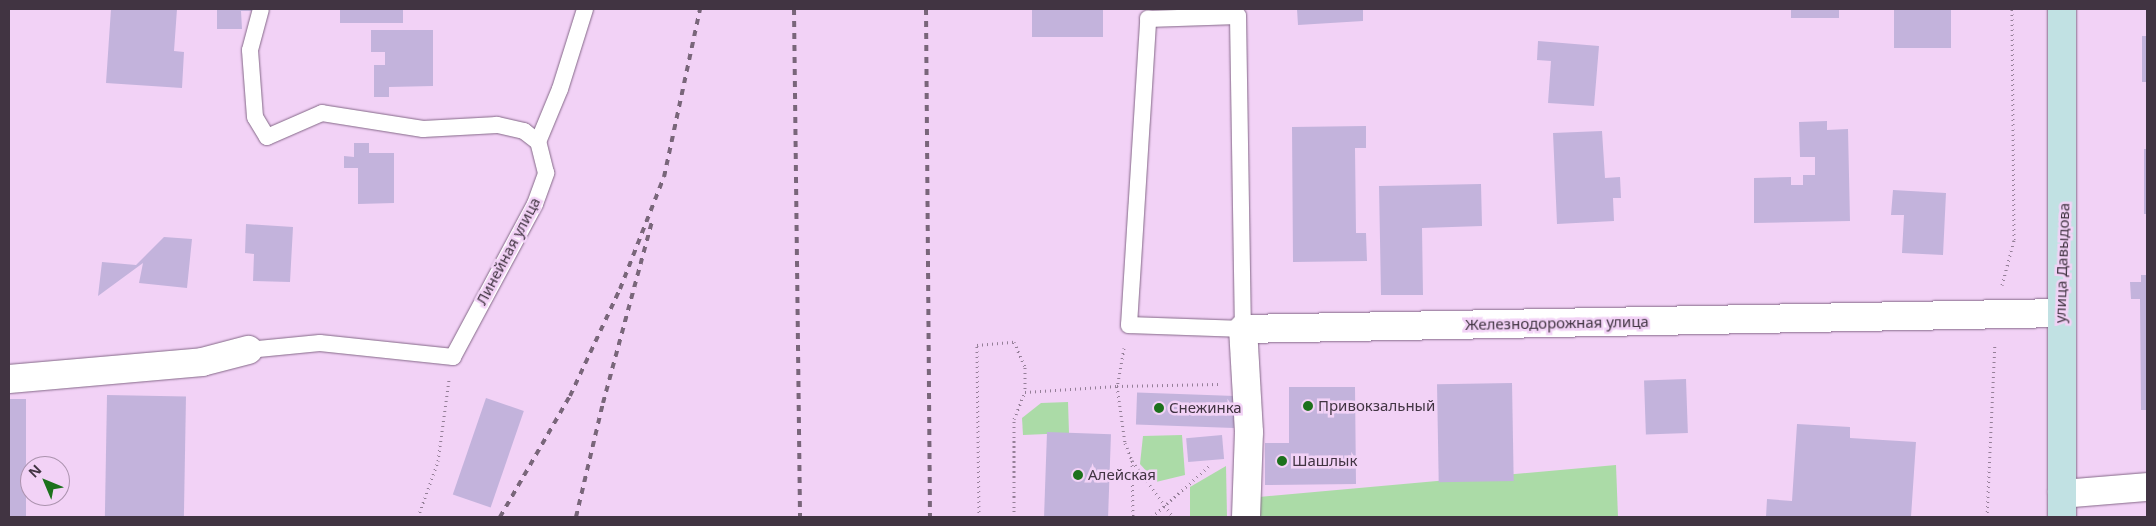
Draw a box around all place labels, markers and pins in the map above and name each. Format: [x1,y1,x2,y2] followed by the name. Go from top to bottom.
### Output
[1318,397,1435,415] place label: Привокзальный
[1169,399,1242,417] place label: Снежинка
[1302,400,1314,412] marker: Привокзальный
[1153,402,1165,414] marker: Снежинка
[1292,452,1357,470] place label: Шашлык
[1276,455,1288,467] marker: Шашлык
[1088,466,1156,484] place label: Алейская
[1072,469,1084,481] marker: Алейская

